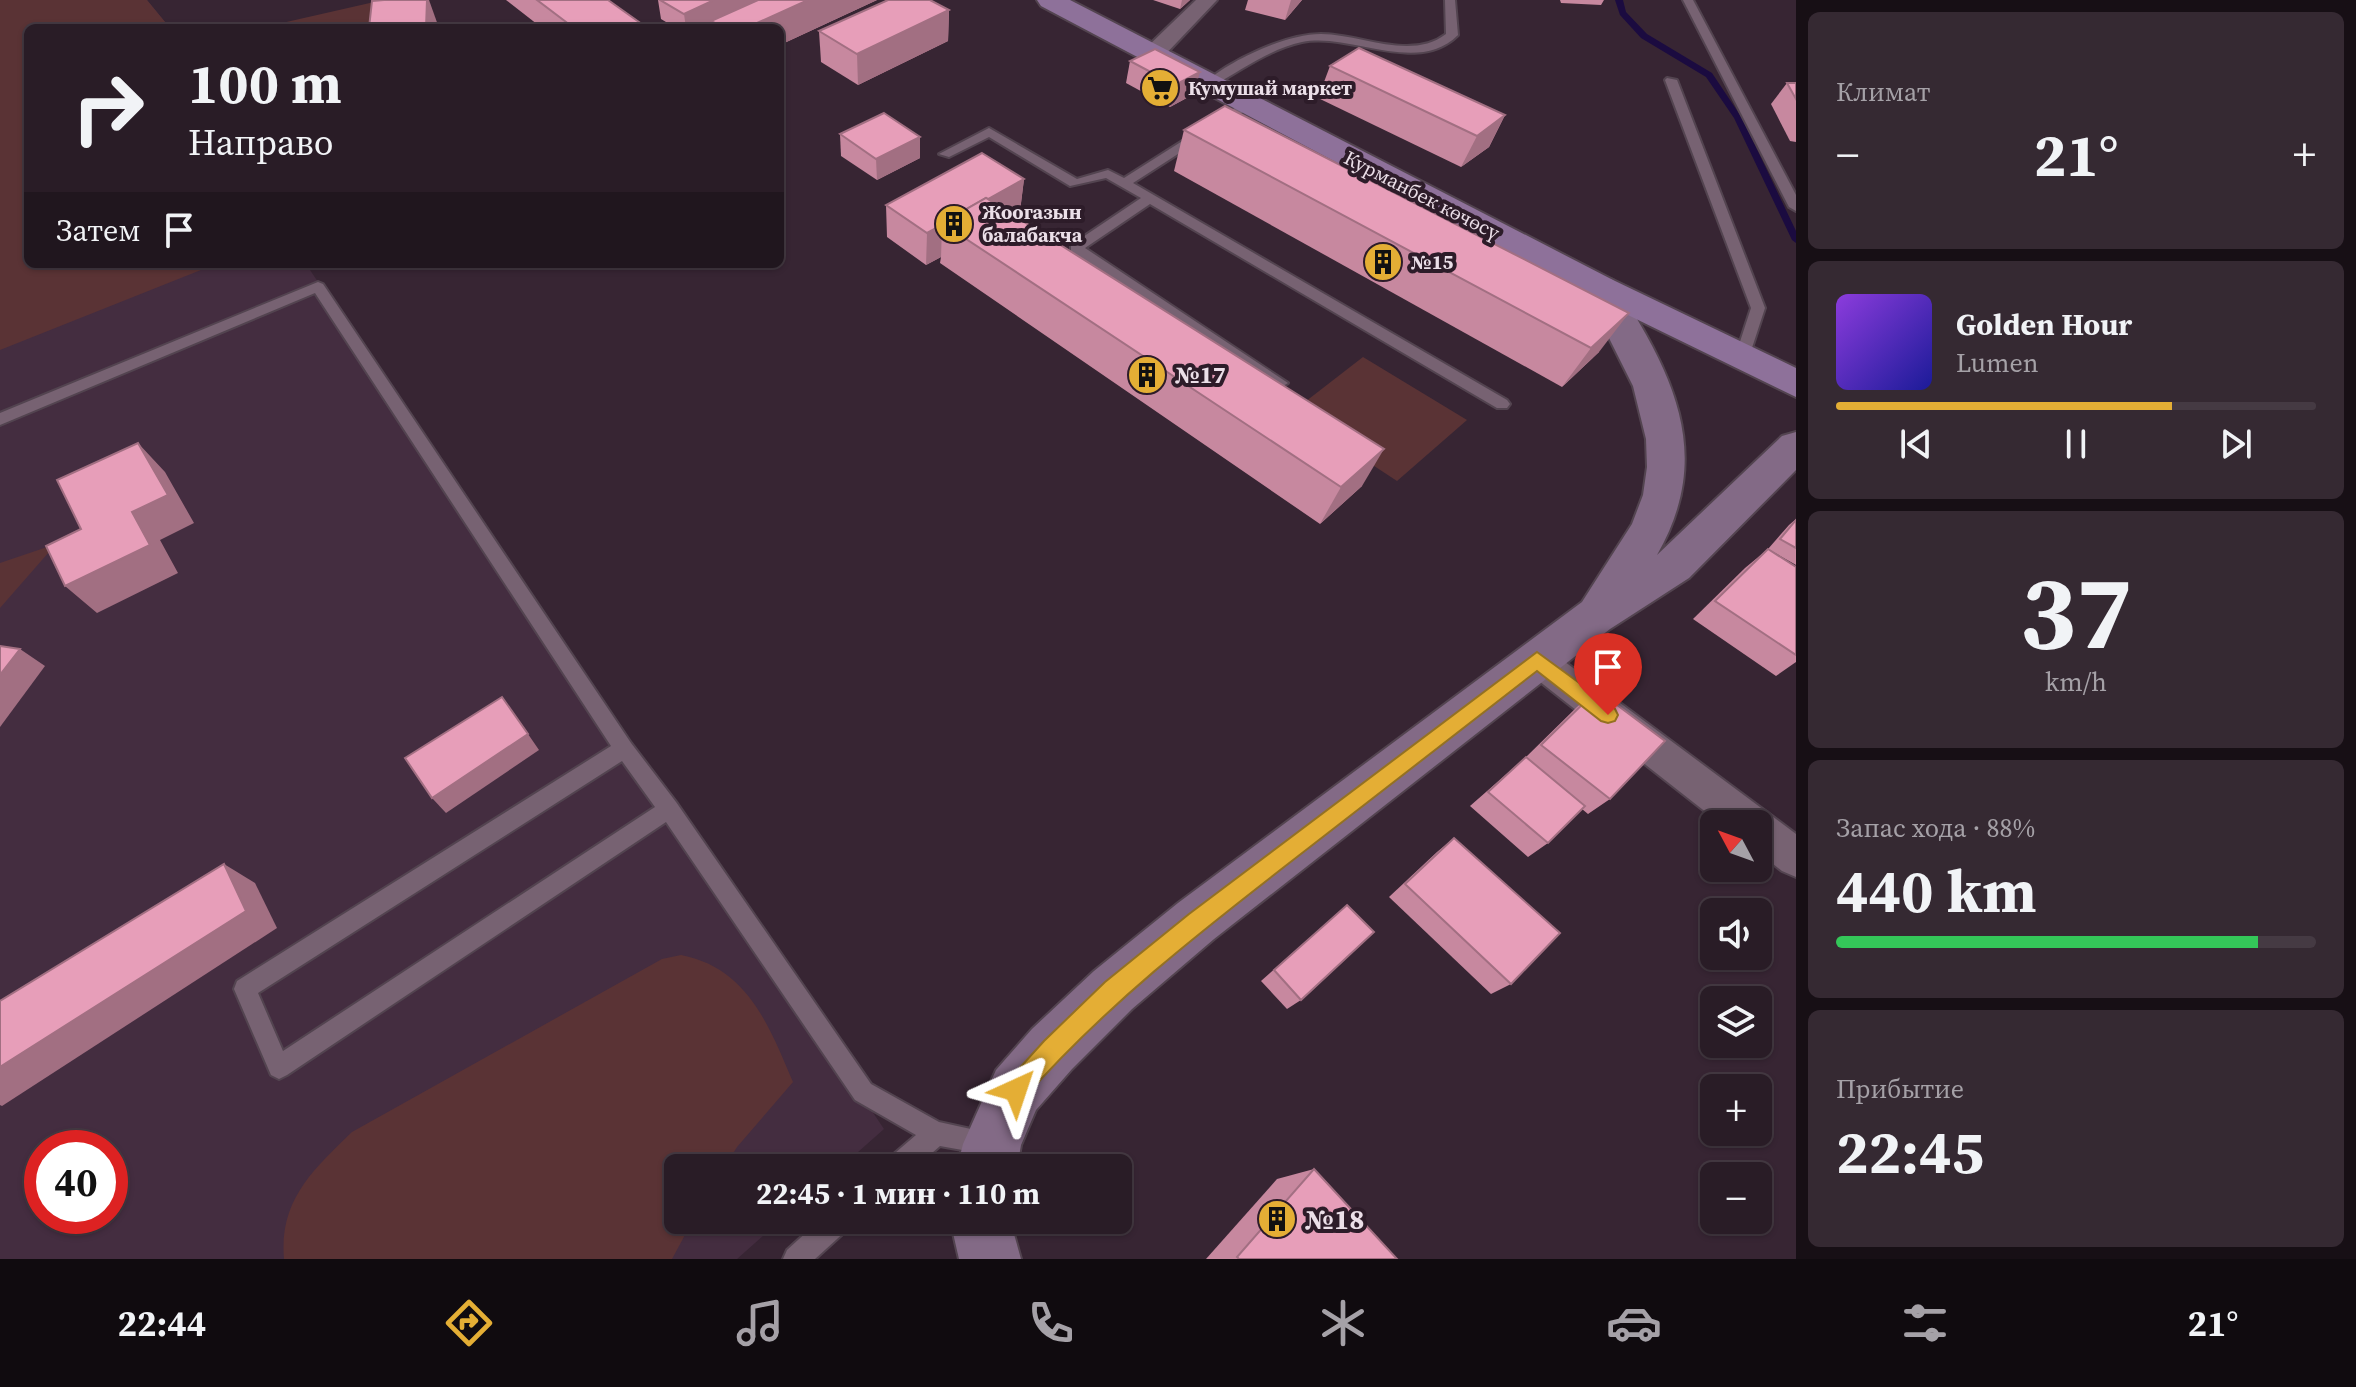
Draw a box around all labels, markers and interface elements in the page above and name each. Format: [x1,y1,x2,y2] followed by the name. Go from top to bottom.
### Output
[188,45,342,122] text: 100 m
[56,56,160,160] icon: right
[1139,67,1181,109] supermarket icon: Кумушай маркет
[1188,74,1352,102] place label: Кумушай маркет
[1836,74,1930,110] text: Климат
[2034,114,2118,196] text: 21°
[188,118,333,167] text: Направо
[1836,124,1859,185] text: −
[2293,124,2316,185] text: +
[1339,144,1505,247] street label: Курманбек көчөсү
[982,198,1083,249] place label: Жоогазын балабакча
[933,203,975,245] building icon: Жоогазын балабакча
[157,208,201,252] icon: arrive
[56,210,141,251] text: Затем
[1362,241,1404,283] building icon: №15
[1411,248,1454,276] place label: №15
[1956,304,2132,345] text: Golden Hour
[1956,345,2038,381] text: Lumen
[1126,354,1168,396] building icon: №17
[1175,358,1226,391] place label: №17
[1894,422,1938,466] icon: previous
[2054,422,2098,466] icon: pause
[2214,422,2258,466] icon: next
[2020,540,2132,683] text: 37
[1574,633,1642,715] pin
[1586,645,1630,689] icon: arrive
[2045,664,2107,700] text: km/h
[1700,810,1772,882] north arrow
[1700,810,1772,1234] map controls
[1836,810,2035,846] text: Запас хода · 88%
[1836,850,2037,932] text: 440 km
[1700,898,1772,970] button: sound
[1700,986,1772,1058] button: layers
[974,1048,1058,1132] position arrow
[1836,1071,1964,1107] text: Прибытие
[1700,1074,1772,1146] button: +
[1836,1111,1984,1193] text: 22:45
[24,1130,128,1234] speed limit sign: 40
[1700,1162,1772,1234] button: −
[756,1173,1040,1214] text: 22:45 · 1 мин · 110 m
[1256,1198,1298,1240] building icon: №18
[1305,1200,1364,1238] place label: №18
[441,1295,497,1351] icon: directions
[732,1295,788,1351] icon: music
[1023,1295,1079,1351] icon: phone
[1315,1295,1371,1351] icon: climate
[1606,1295,1662,1351] icon: car
[1897,1295,1953,1351] icon: filters
[118,1299,206,1348] text: 22:44
[2188,1299,2238,1348] text: 21°

